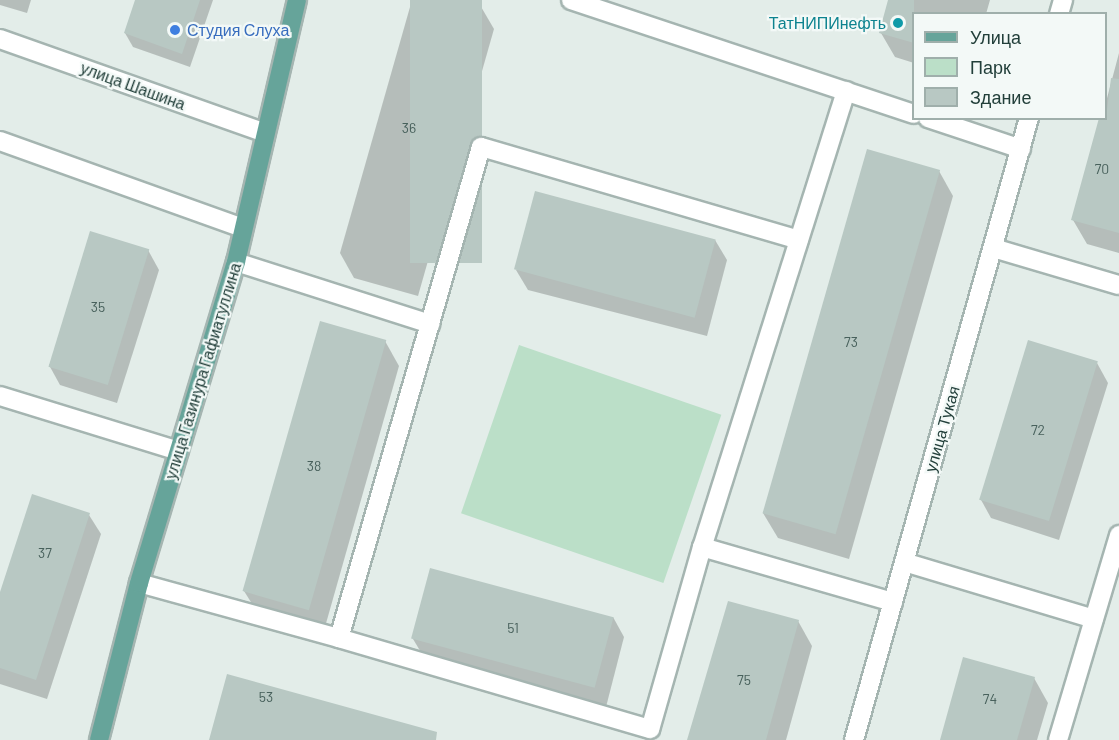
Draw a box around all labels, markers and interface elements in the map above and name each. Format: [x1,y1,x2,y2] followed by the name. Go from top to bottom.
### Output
[912,12,1107,120] legend
[769,13,886,33] place label: ТатНИПИнефть
[891,16,905,30] marker: ТатНИПИнефть
[187,20,289,40] place label: Студия Слуха
[168,23,182,37] marker: Студия Слуха
[970,26,1021,48] text: Улица
[970,56,1011,78] text: Парк
[78,58,188,114] street label: улица Шашина
[970,86,1031,108] text: Здание
[402,120,416,136] house number: 36
[1095,161,1109,177] house number: 70
[161,260,245,482] street label: улица Газинура Гафиатуллина
[91,299,105,315] house number: 35
[844,334,858,350] house number: 73
[921,384,963,474] street label: улица Тукая
[1031,422,1045,438] house number: 72
[307,458,321,474] house number: 38
[38,545,52,561] house number: 37
[507,620,519,636] house number: 51
[737,672,751,688] house number: 75
[259,689,273,705] house number: 53
[983,691,997,707] house number: 74

